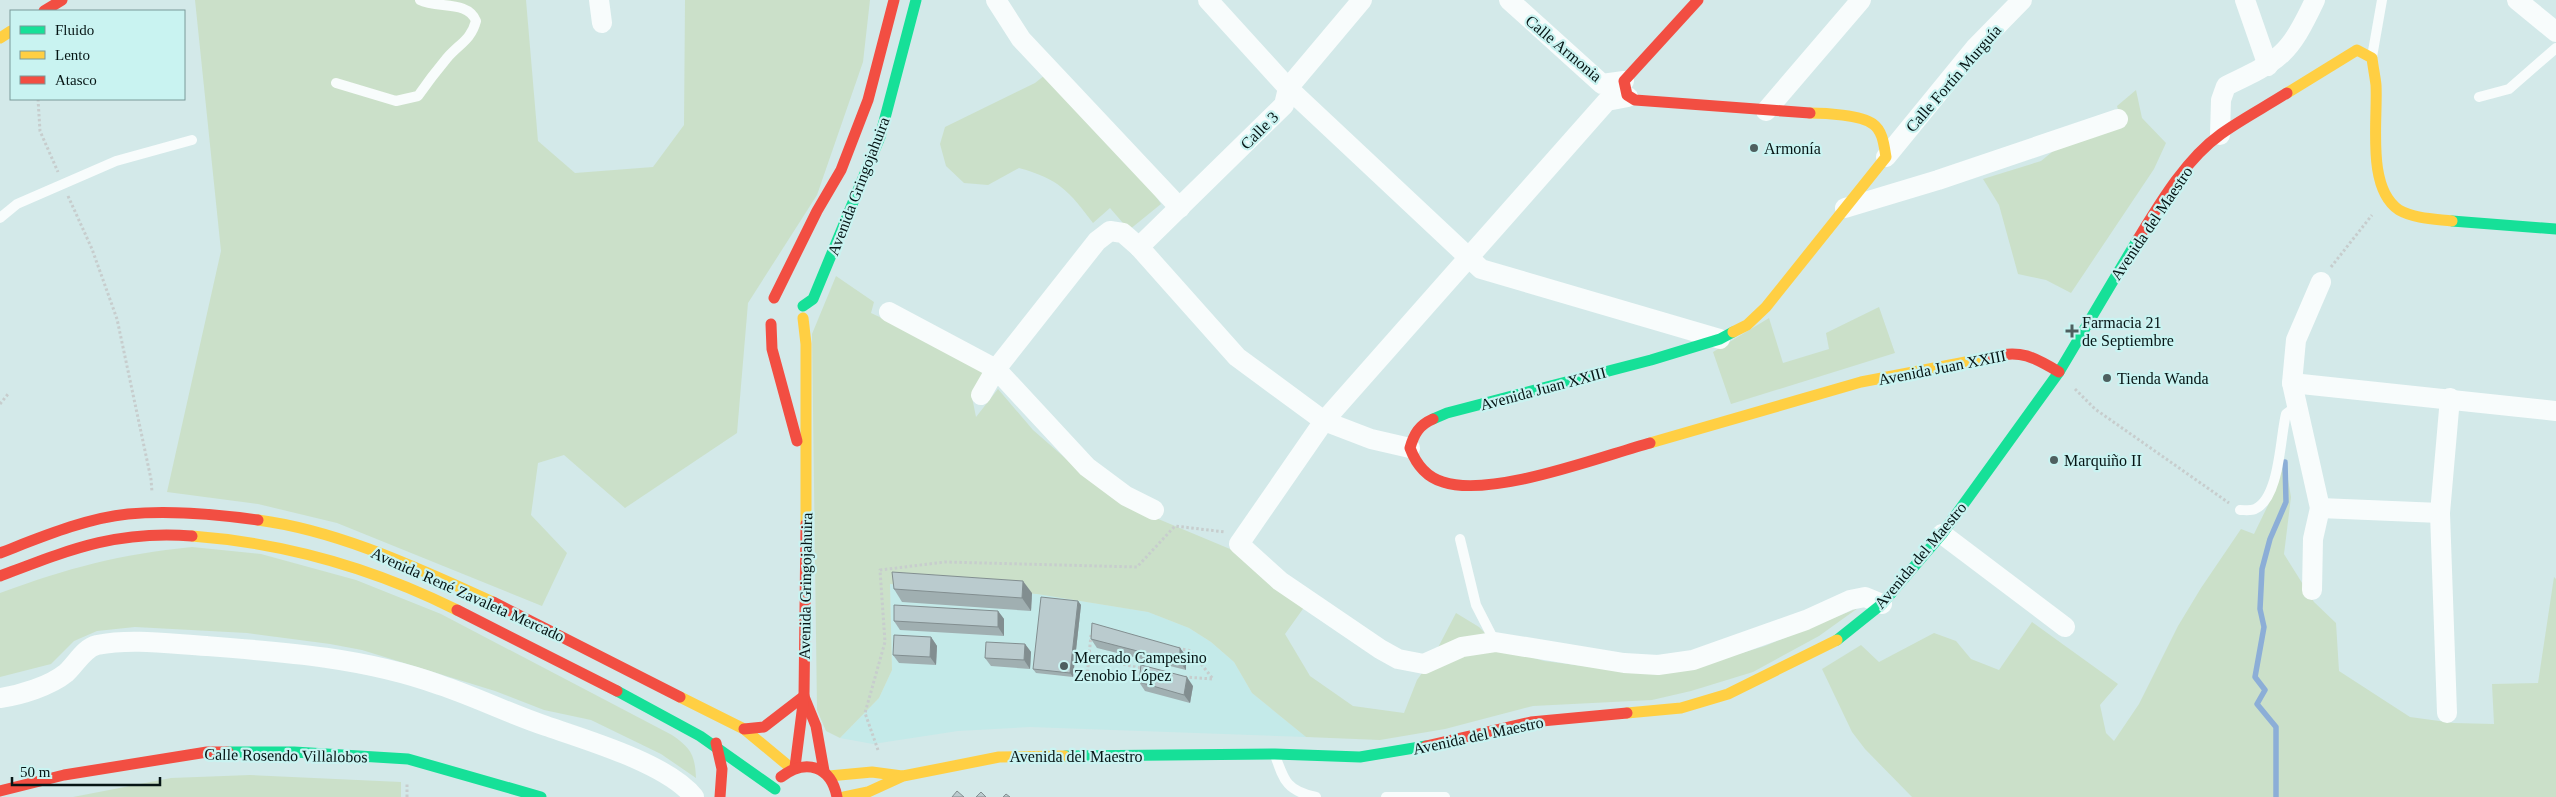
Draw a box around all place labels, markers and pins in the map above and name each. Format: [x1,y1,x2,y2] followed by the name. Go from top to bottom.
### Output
[1764,140,1821,157] place label: Armonía
[1748,142,1760,154] marker: Armonía
[2082,314,2174,350] place label: Farmacia 21 de Septiembre
[2066,325,2078,337] marker: Farmacia 21 de Septiembre
[2117,370,2209,387] place label: Tienda Wanda
[2101,372,2113,384] marker: Tienda Wanda
[2064,452,2142,470] place label: Marquiño II
[2048,454,2060,466] marker: Marquiño II
[1074,649,1207,685] place label: Mercado Campesino Zenobio López
[1058,660,1070,672] marker: Mercado Campesino Zenobio López

